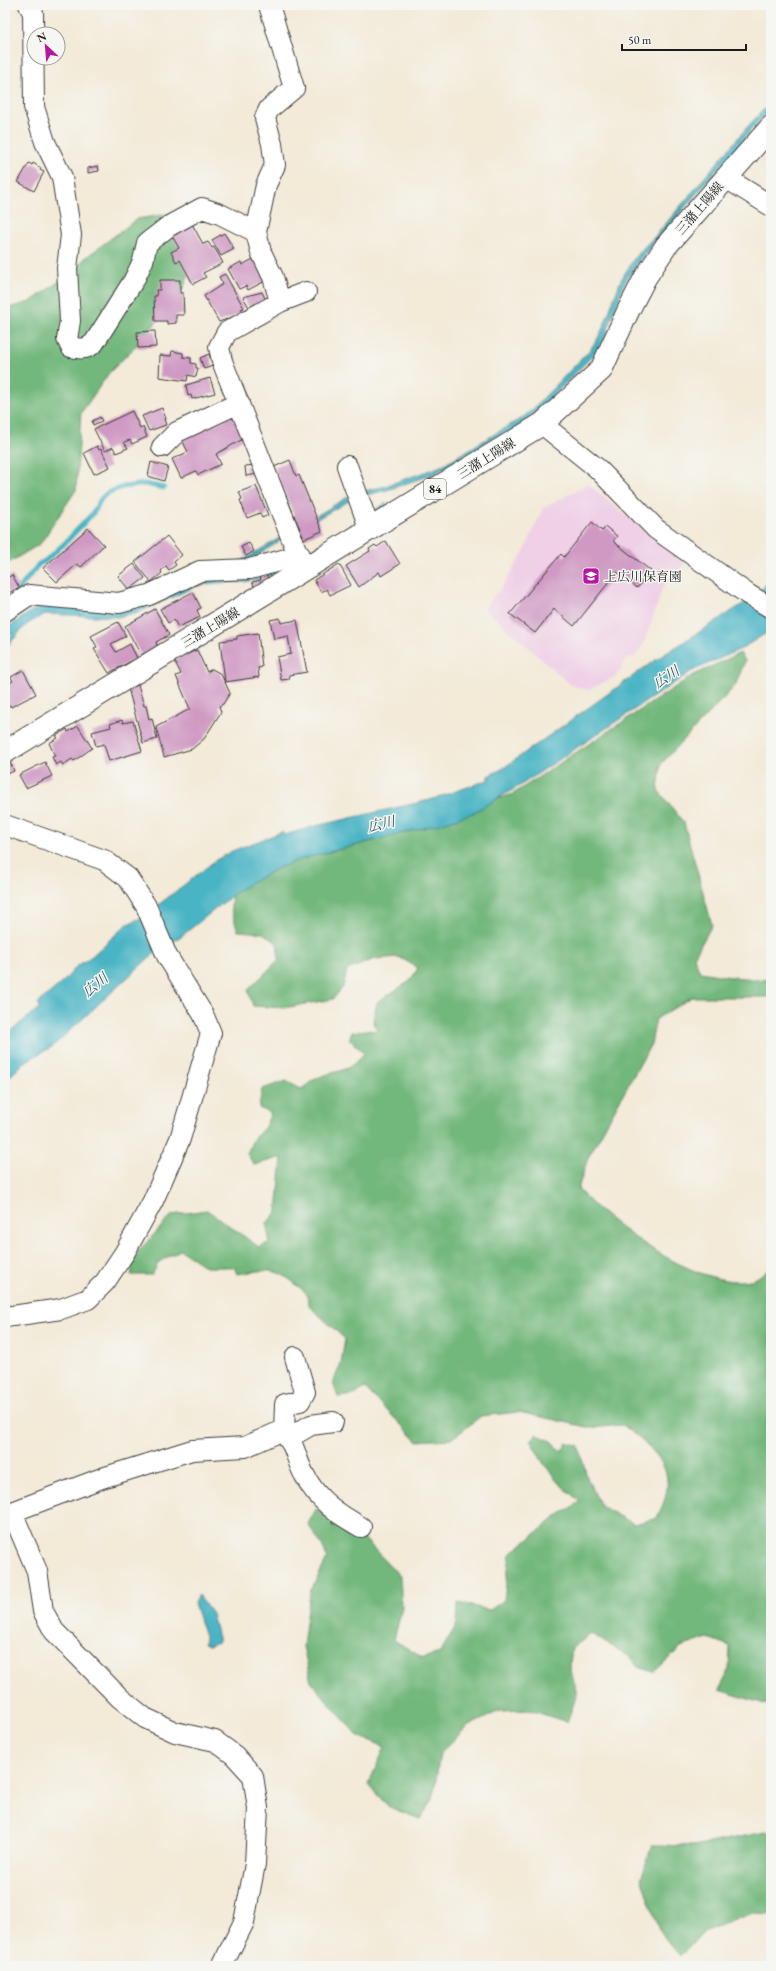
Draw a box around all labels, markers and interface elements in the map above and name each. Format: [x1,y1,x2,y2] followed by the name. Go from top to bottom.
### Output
[26,26,66,66] north arrow
[622,26,746,52] scale bar
[35,29,49,45] text: N
[628,32,652,48] text: 50 m
[672,178,727,238] street label: 三潴上陽線
[454,434,518,483] street label: 三潴上陽線
[424,479,446,499] road number: 84
[581,566,601,586] school or university icon: 上広川保育園
[604,568,682,585] place label: 上広川保育園
[178,603,242,651] street label: 三潴上陽線
[649,661,684,692] water label: 広川
[365,812,399,836] water label: 広川
[78,968,113,1001] water label: 広川

